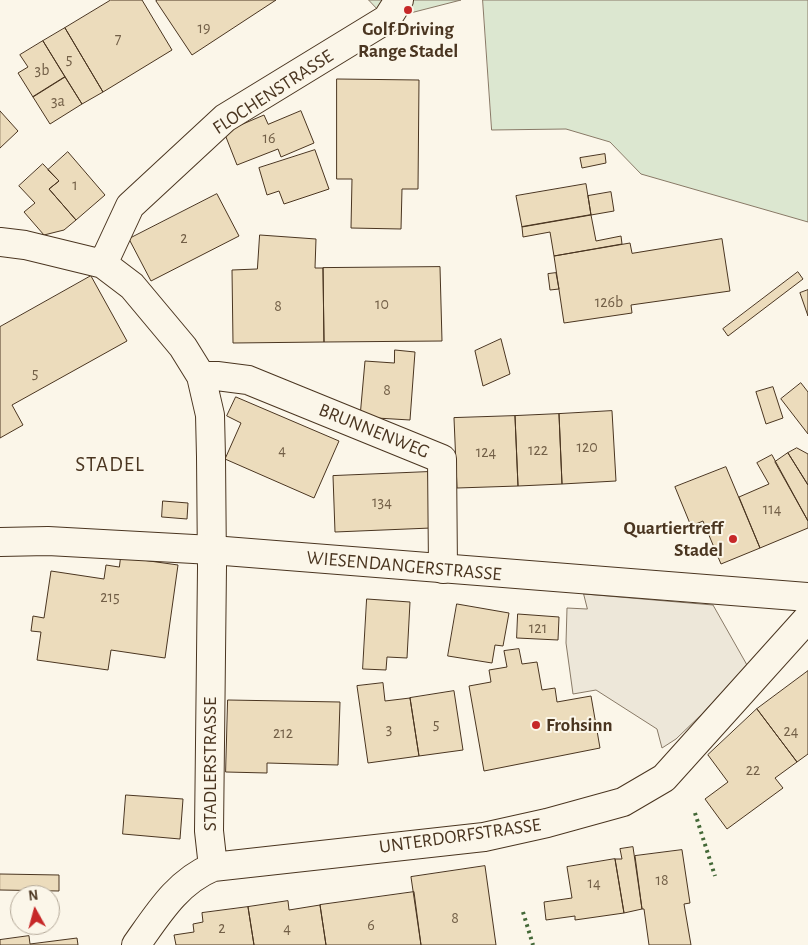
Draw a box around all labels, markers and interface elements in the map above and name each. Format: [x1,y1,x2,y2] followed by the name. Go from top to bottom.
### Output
[402,4,414,16] marker: Golf Driving Range Stadel
[197,18,211,38] house number: 19
[358,18,458,62] place label: Golf Driving Range Stadel
[115,29,121,49] house number: 7
[208,45,338,139] street label: FLOCHENSTRASSE
[66,49,72,69] house number: 5
[35,60,49,80] house number: 3b
[51,91,65,111] house number: 3a
[262,128,276,148] house number: 16
[72,175,78,195] house number: 1
[180,228,188,248] house number: 2
[595,292,623,312] house number: 126b
[375,294,389,314] house number: 10
[274,296,282,316] house number: 8
[32,363,38,383] house number: 5
[383,380,391,400] house number: 8
[315,398,433,464] street label: BRUNNENWEG
[576,437,598,457] house number: 120
[278,440,286,460] house number: 4
[528,440,548,460] house number: 122
[476,442,496,462] house number: 124
[75,452,145,478] district label: STADEL
[372,492,392,512] house number: 134
[763,499,781,519] house number: 114
[624,517,723,561] place label: Quartiertreff Stadel
[727,533,739,545] marker: Quartiertreff Stadel
[306,546,502,586] street label: WIESENDANGERSTRASSE
[100,587,120,607] house number: 215
[529,618,547,638] house number: 121
[199,697,221,831] street label: STADLERSTRASSE
[433,714,439,734] house number: 5
[546,714,613,736] place label: Frohsinn
[386,719,392,739] house number: 3
[530,719,542,731] marker: Frohsinn
[784,721,798,741] house number: 24
[273,723,293,743] house number: 212
[746,760,760,780] house number: 22
[378,813,542,859] street label: UNTERDORFSTRASSE
[655,870,669,890] house number: 18
[587,873,601,893] house number: 14
[10,885,60,935] north arrow
[28,889,39,904] text: N
[451,908,459,928] house number: 8
[367,915,375,935] house number: 6
[218,918,226,938] house number: 2
[283,918,291,938] house number: 4

